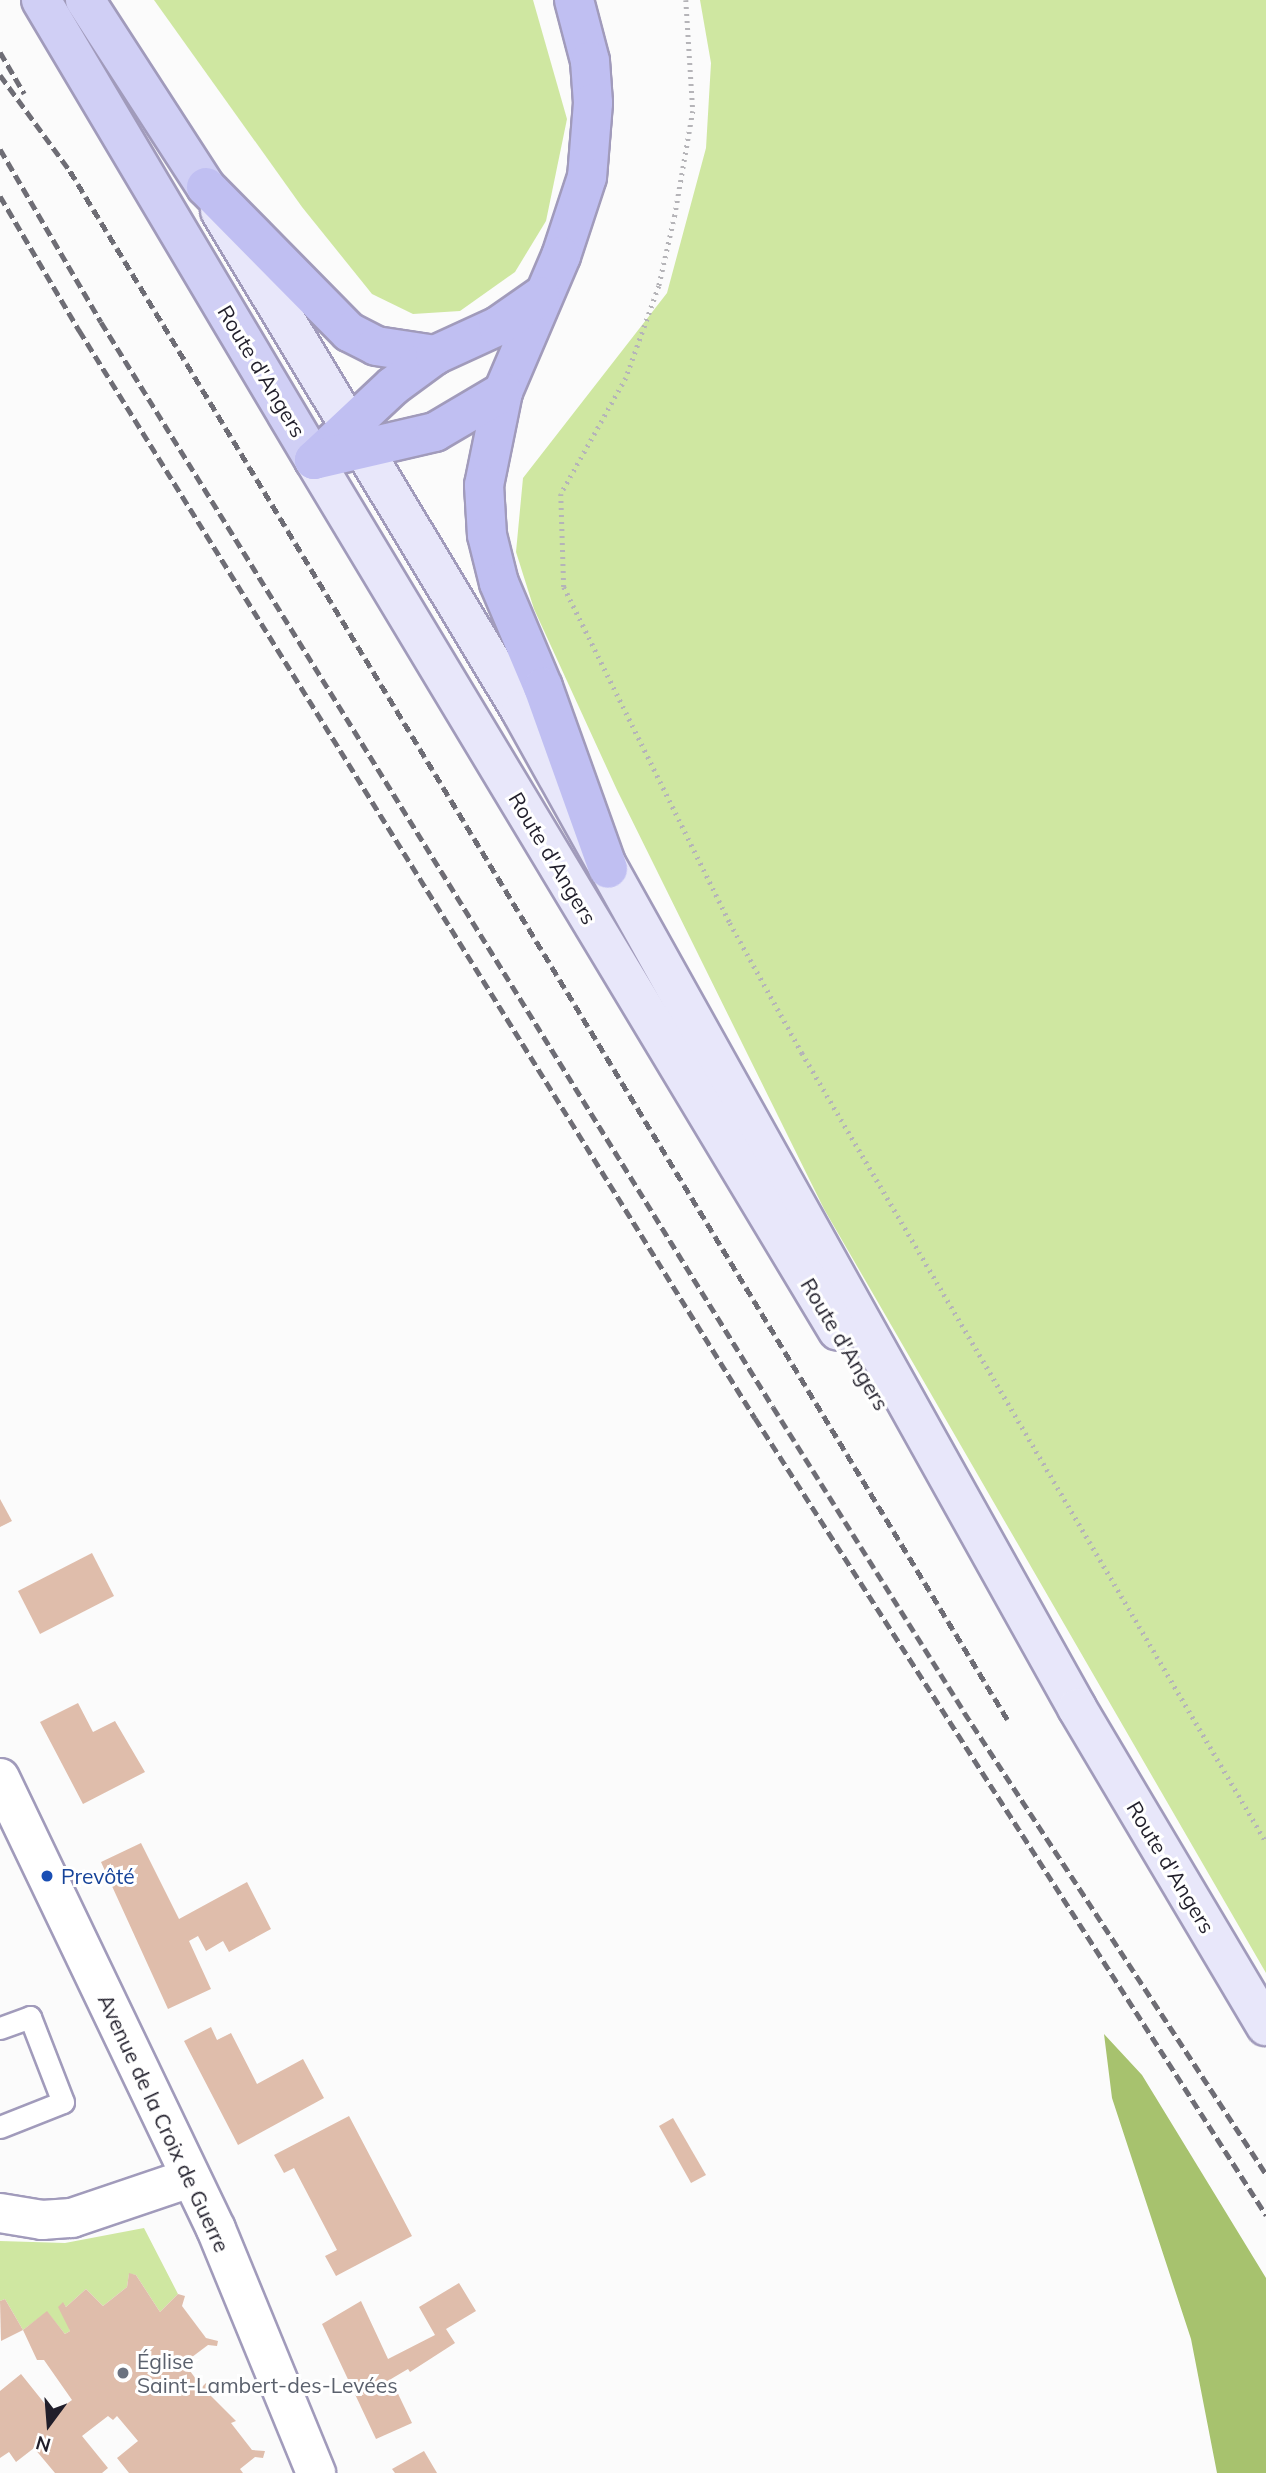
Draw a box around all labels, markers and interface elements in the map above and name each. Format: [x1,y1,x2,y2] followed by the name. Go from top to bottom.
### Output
[213,300,311,442] street label: Route d'Angers
[504,787,602,929] street label: Route d'Angers
[796,1273,894,1415] street label: Route d'Angers
[1122,1796,1220,1938] street label: Route d'Angers
[61,1863,135,1889] place label: Prevôté
[39,1868,55,1884] marker: Prevôté
[93,1990,235,2256] street label: Avenue de la Croix de Guerre
[137,2348,398,2398] place label: Église Saint-Lambert-des-Levées
[115,2365,131,2381] marker: Église Saint-Lambert-des-Levées
[14,2389,84,2459] north arrow
[33,2431,53,2458] text: N

